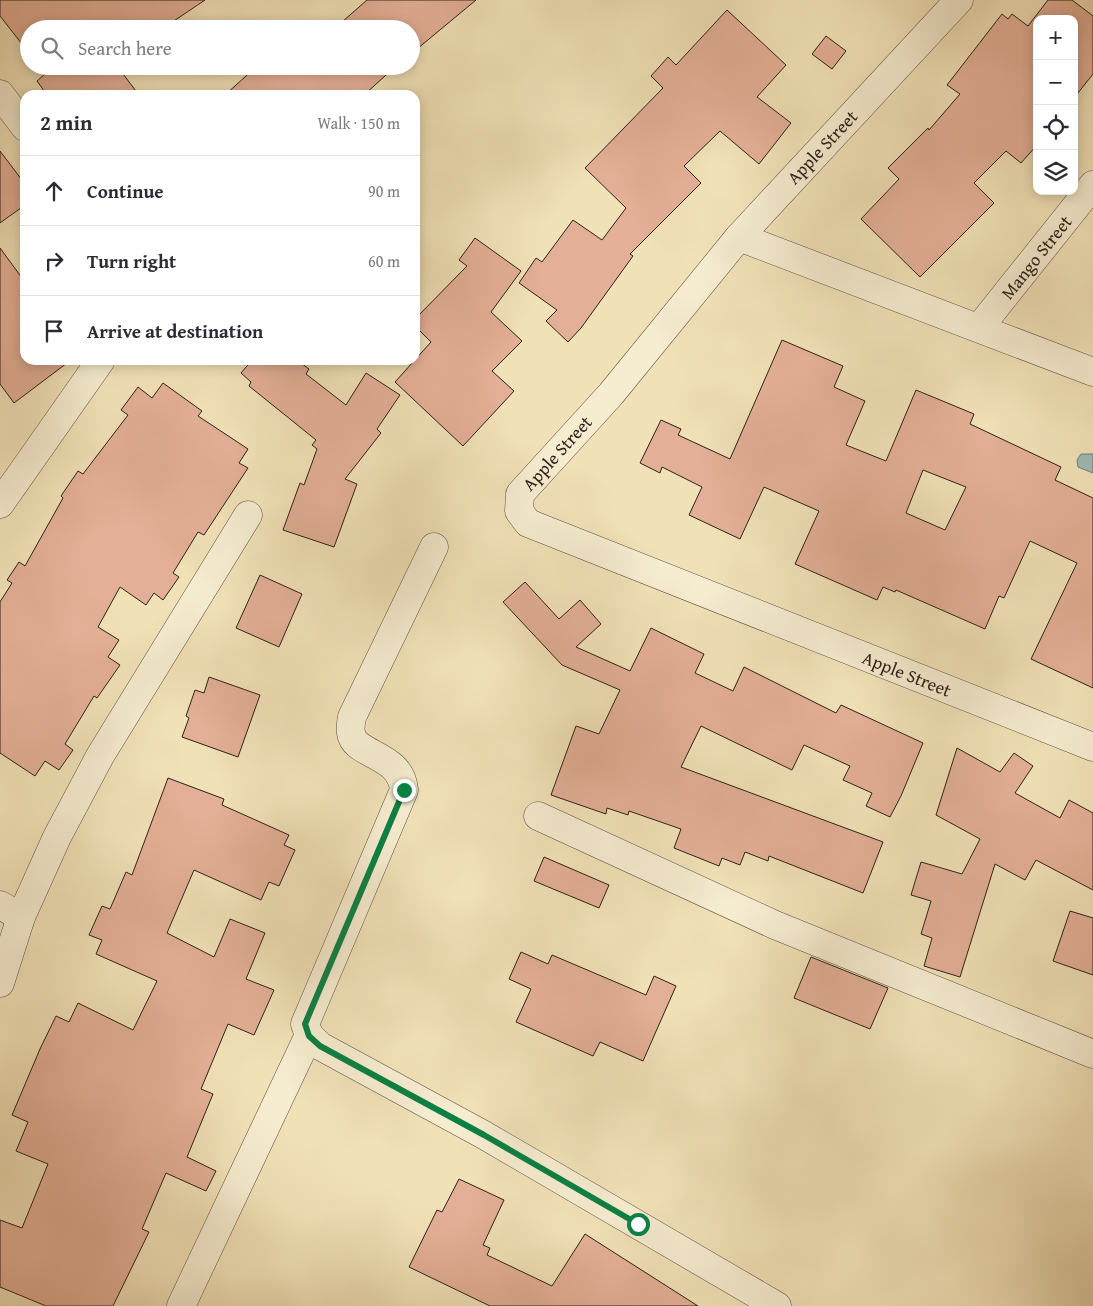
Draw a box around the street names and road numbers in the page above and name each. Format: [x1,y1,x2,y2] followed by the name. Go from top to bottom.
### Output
[780,103,864,190] street label: Apple Street
[994,208,1078,305] street label: Mango Street
[516,409,599,497] street label: Apple Street
[859,644,956,703] street label: Apple Street

